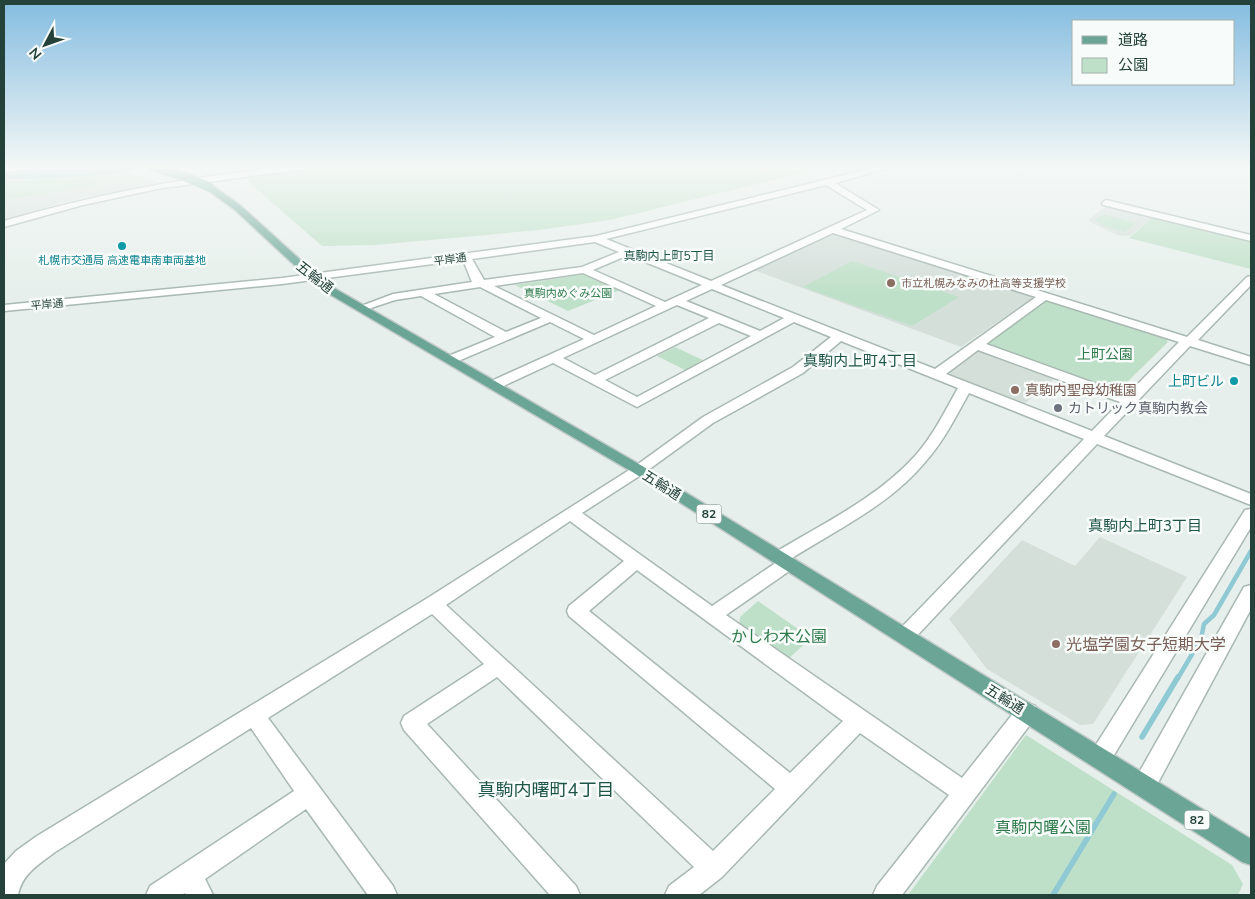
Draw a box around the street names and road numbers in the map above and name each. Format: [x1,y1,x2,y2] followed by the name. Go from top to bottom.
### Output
[433,250,467,269] street label: 平岸通
[292,257,337,298] street label: 五輪通
[30,296,64,313] street label: 平岸通
[639,466,685,505] street label: 五輪通
[696,504,722,524] road number: 82
[982,680,1028,719] street label: 五輪通
[1184,810,1210,830] road number: 82

